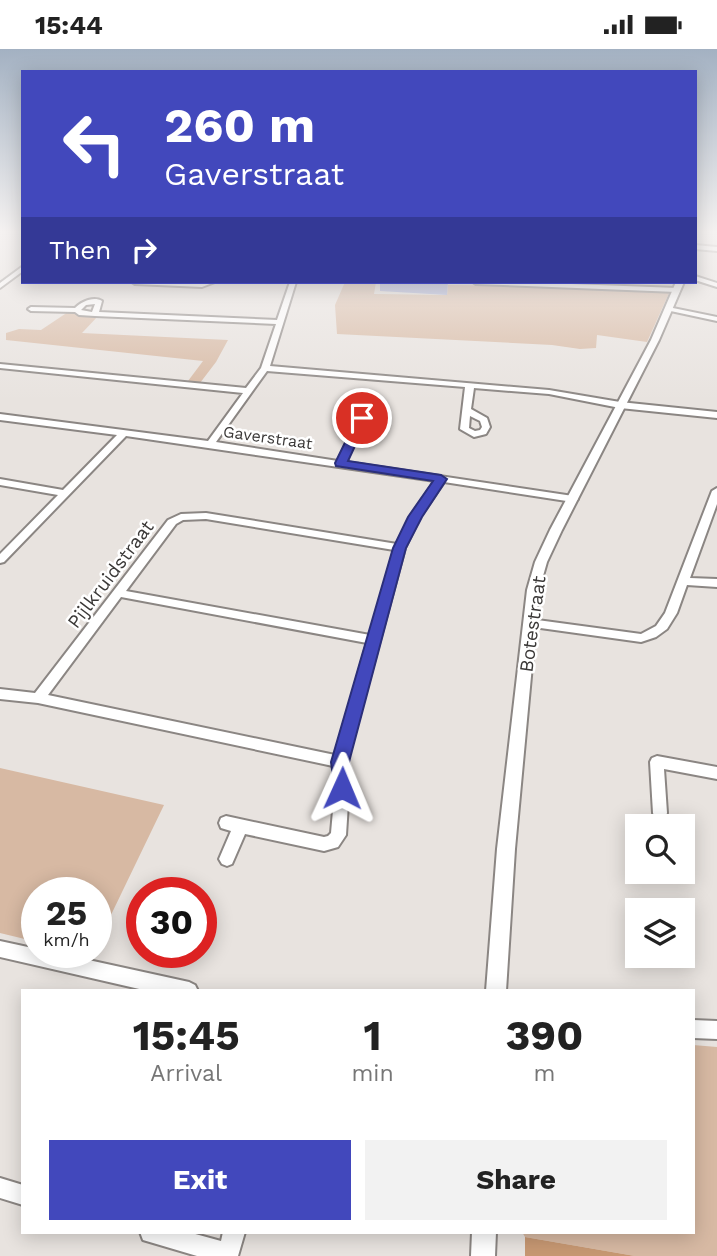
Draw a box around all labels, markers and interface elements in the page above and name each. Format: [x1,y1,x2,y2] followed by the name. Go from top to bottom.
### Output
[35,10,103,40] text: 15:44
[164,96,315,154] text: 260 m
[49,98,140,189] icon: left
[164,155,344,193] text: Gaverstraat
[125,231,163,269] icon: right
[49,235,111,265] text: Then
[332,388,392,448] pin
[343,399,381,437] icon: arrive
[222,422,314,453] street label: Gaverstraat
[62,516,159,633] street label: Pijlkruidstraat
[514,574,551,674] street label: Botestraat
[305,751,379,825] position arrow
[625,814,695,968] map controls
[625,814,695,884] button: search
[126,877,217,968] speed limit sign: 30
[46,892,87,934] text: 25
[625,898,695,968] button: layers
[43,929,90,950] text: km/h
[133,1011,240,1060] text: 15:45
[363,1011,382,1060] text: 1
[505,1011,583,1060] text: 390
[150,1060,222,1087] text: Arrival
[351,1060,394,1087] text: min
[533,1060,555,1087] text: m
[49,1140,351,1220] button: Exit
[365,1140,667,1220] button: Share

